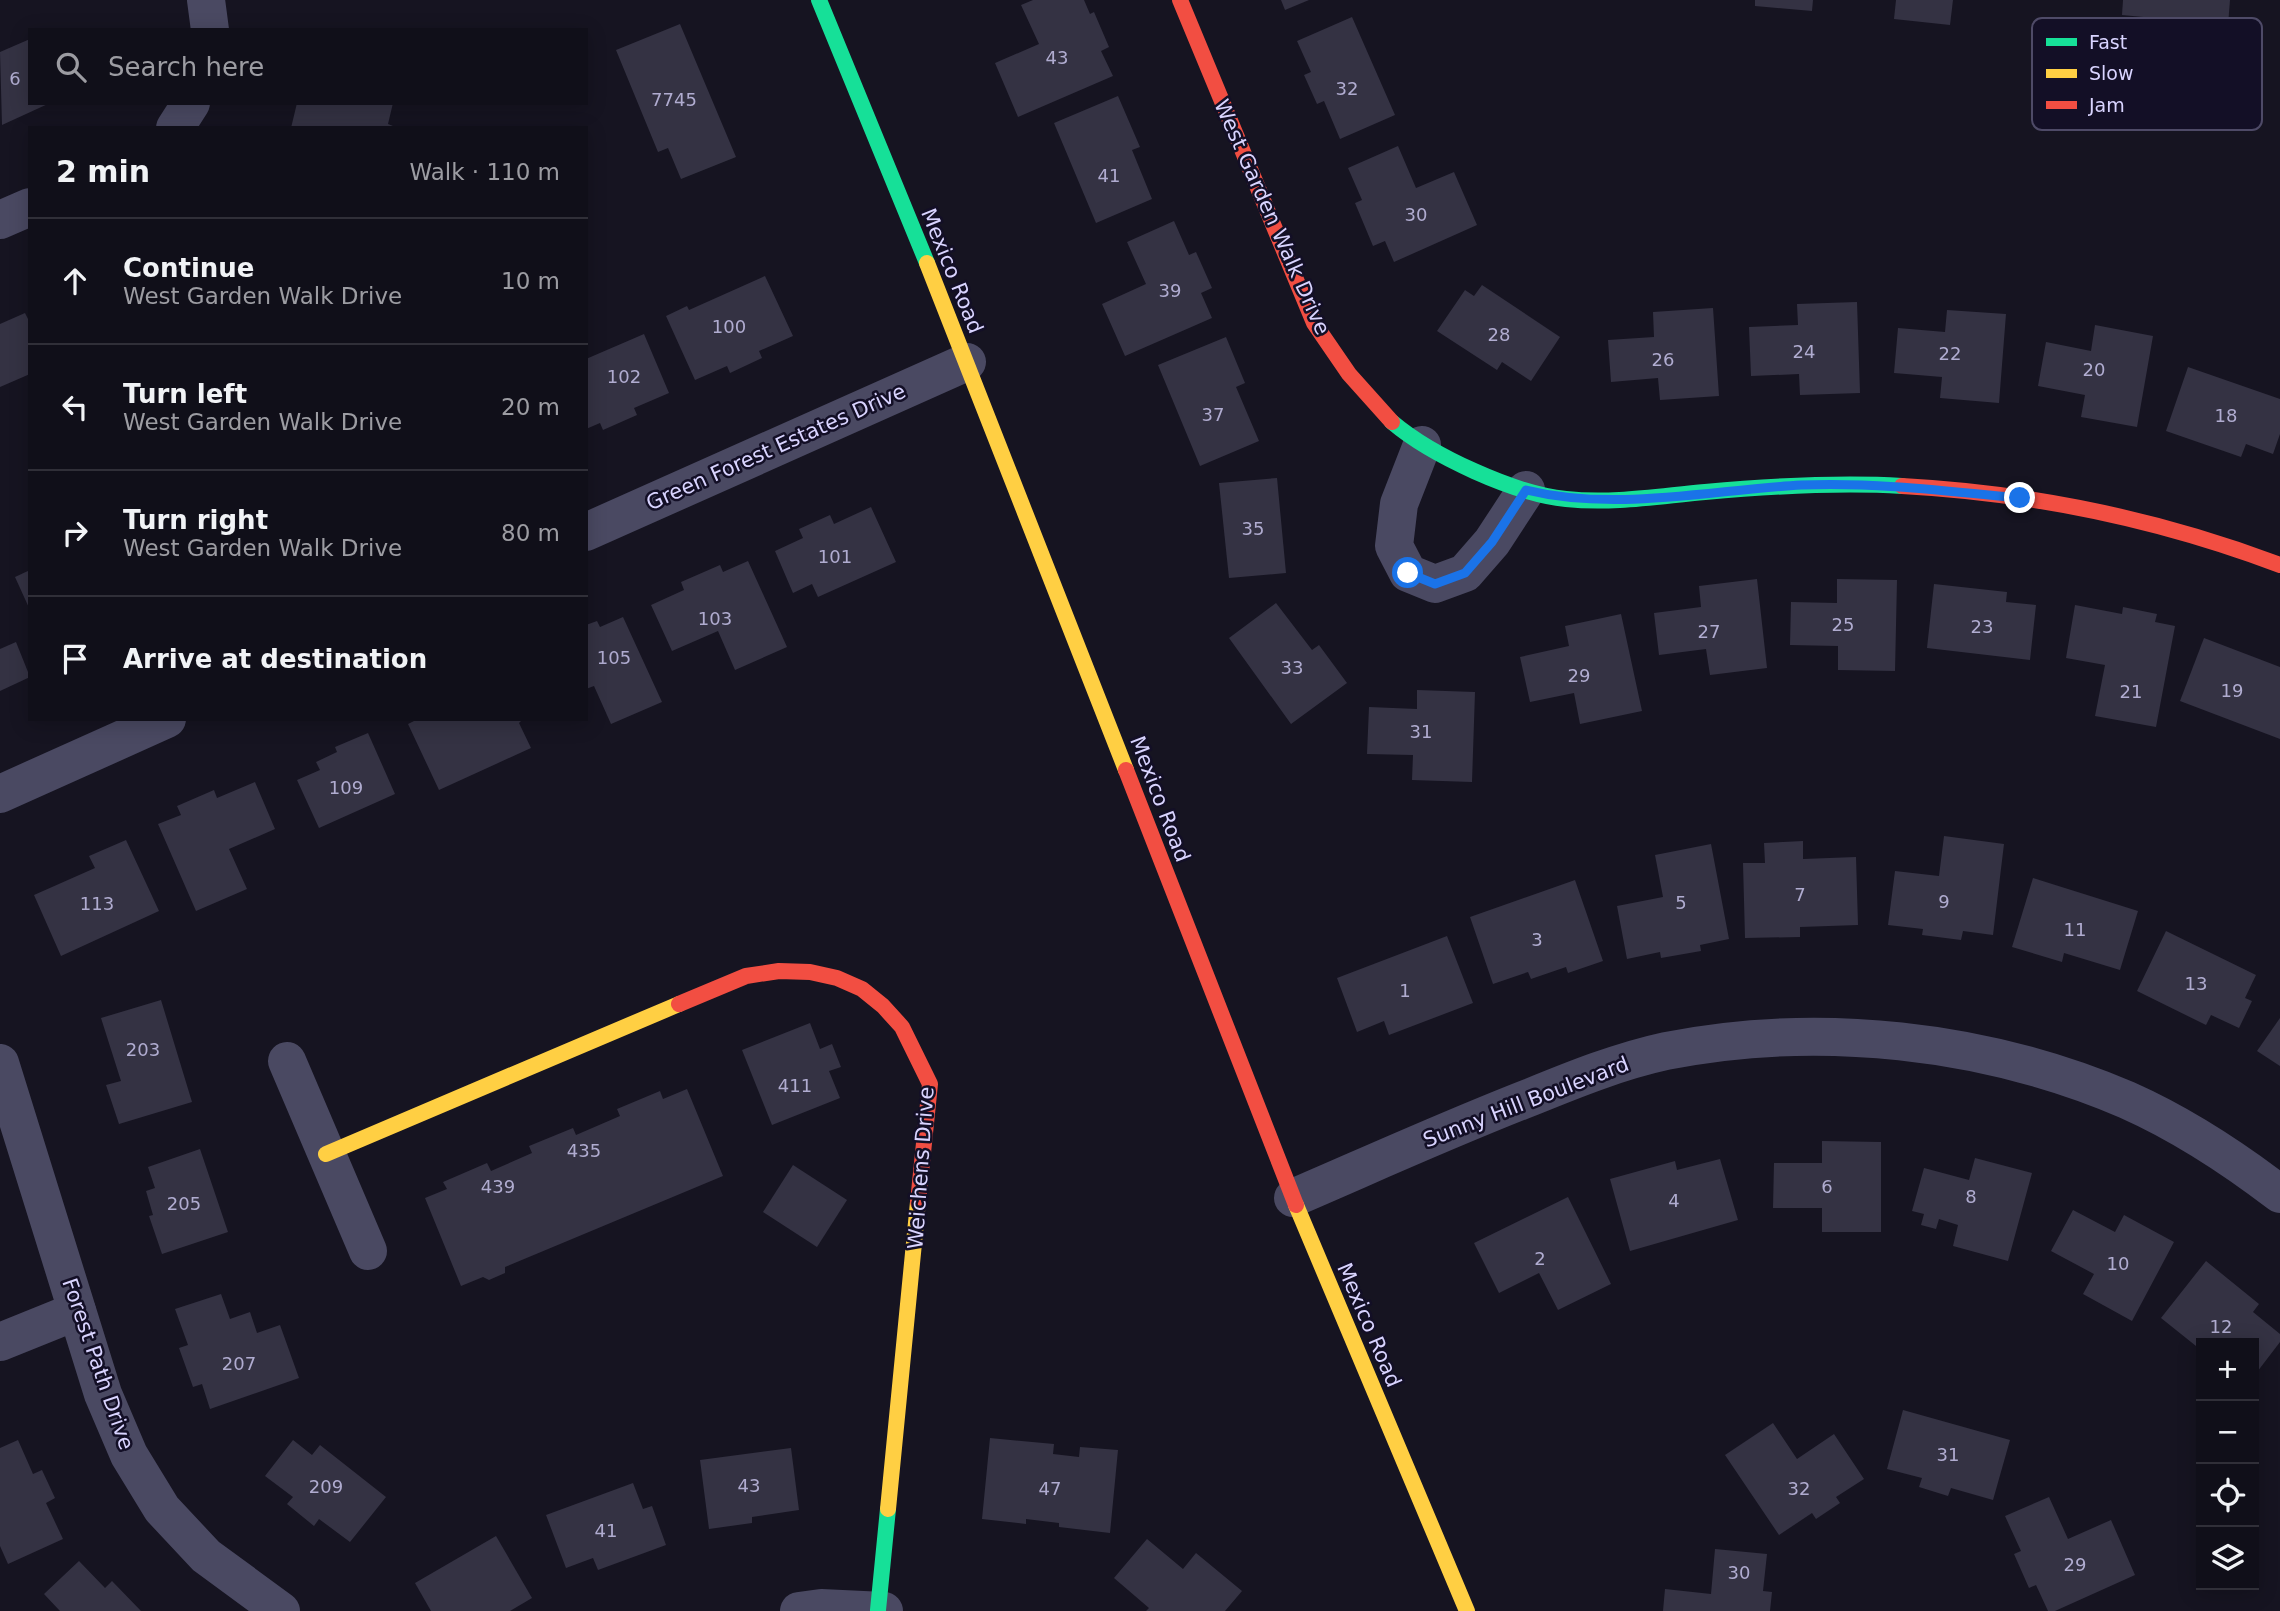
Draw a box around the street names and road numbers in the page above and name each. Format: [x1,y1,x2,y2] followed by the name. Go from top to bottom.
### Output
[1209,96,1335,338] street label: West Garden Walk Drive
[916,205,988,337] street label: Mexico Road
[643,379,909,515] street label: Green Forest Estates Drive
[1125,733,1195,865] street label: Mexico Road
[1420,1052,1632,1152] street label: Sunny Hill Boulevard
[903,1086,939,1250] street label: Weichens Drive
[1332,1259,1406,1391] street label: Mexico Road
[57,1275,139,1453] street label: Forest Path Drive

